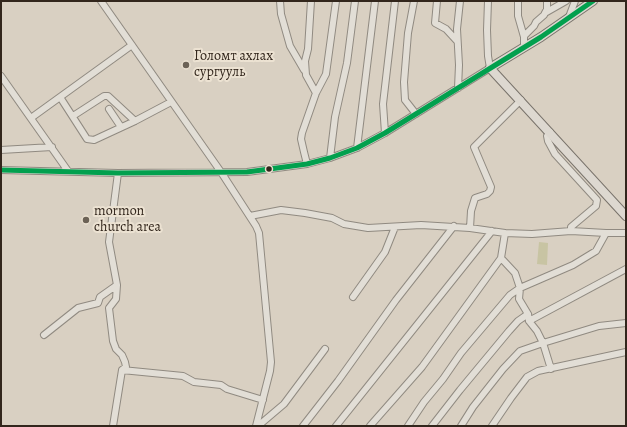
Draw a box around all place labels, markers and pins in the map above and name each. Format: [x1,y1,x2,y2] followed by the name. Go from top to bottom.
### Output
[194,49,273,82] place label: Голомт ахлах сургууль
[181,60,191,70] marker: Голомт ахлах сургууль
[264,164,274,174] unlabelled marker
[94,204,161,236] place label: mormon church area
[81,215,91,225] marker: mormon church area

